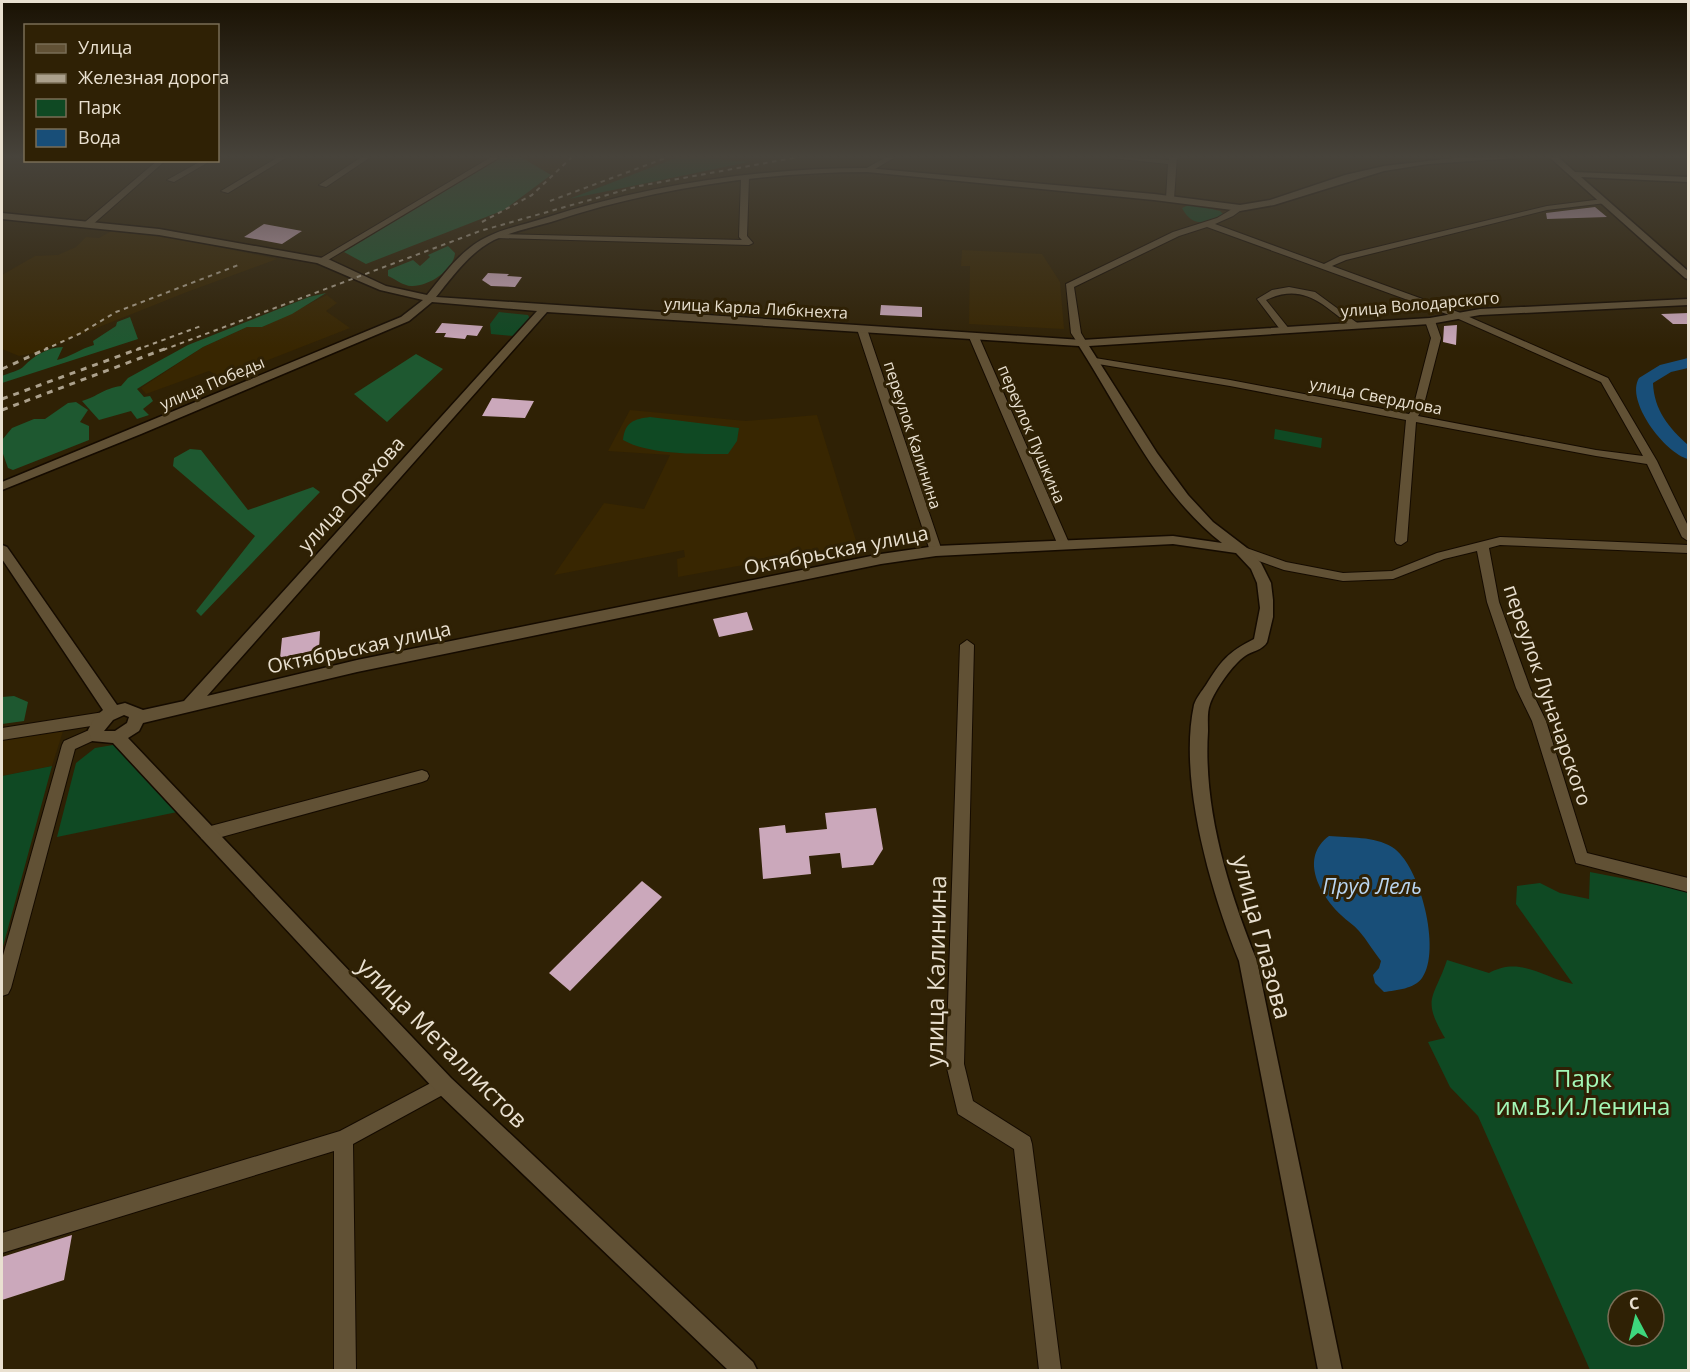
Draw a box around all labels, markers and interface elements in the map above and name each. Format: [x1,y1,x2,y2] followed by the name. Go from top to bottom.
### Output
[24,24,219,162] legend
[78,35,132,59] text: Улица
[78,65,229,89] text: Железная дорога
[78,95,122,119] text: Парк
[78,125,121,149] text: Вода
[1340,286,1500,322] street label: улица Володарского
[663,292,849,324] street label: улица Карла Либкнехта
[156,351,268,415] street label: улица Победы
[879,358,947,512] street label: переулок Калинина
[993,361,1071,507] street label: переулок Пушкина
[1308,372,1444,420] street label: улица Свердлова
[292,430,410,558] street label: улица Орехова
[741,519,931,581] street label: Октябрьская улица
[1497,581,1599,809] street label: переулок Луначарского
[265,614,453,680] street label: Октябрьская улица
[1225,851,1301,1023] street label: улица Глазова
[1322,872,1422,900] water label: Пруд Лель
[917,875,953,1067] street label: улица Калинина
[350,949,536,1135] street label: улица Металлистов
[1496,1061,1670,1122] park label: Парк им.В.И.Ленина
[1606,1288,1666,1348] north arrow
[1628,1292,1641,1315] text: С

